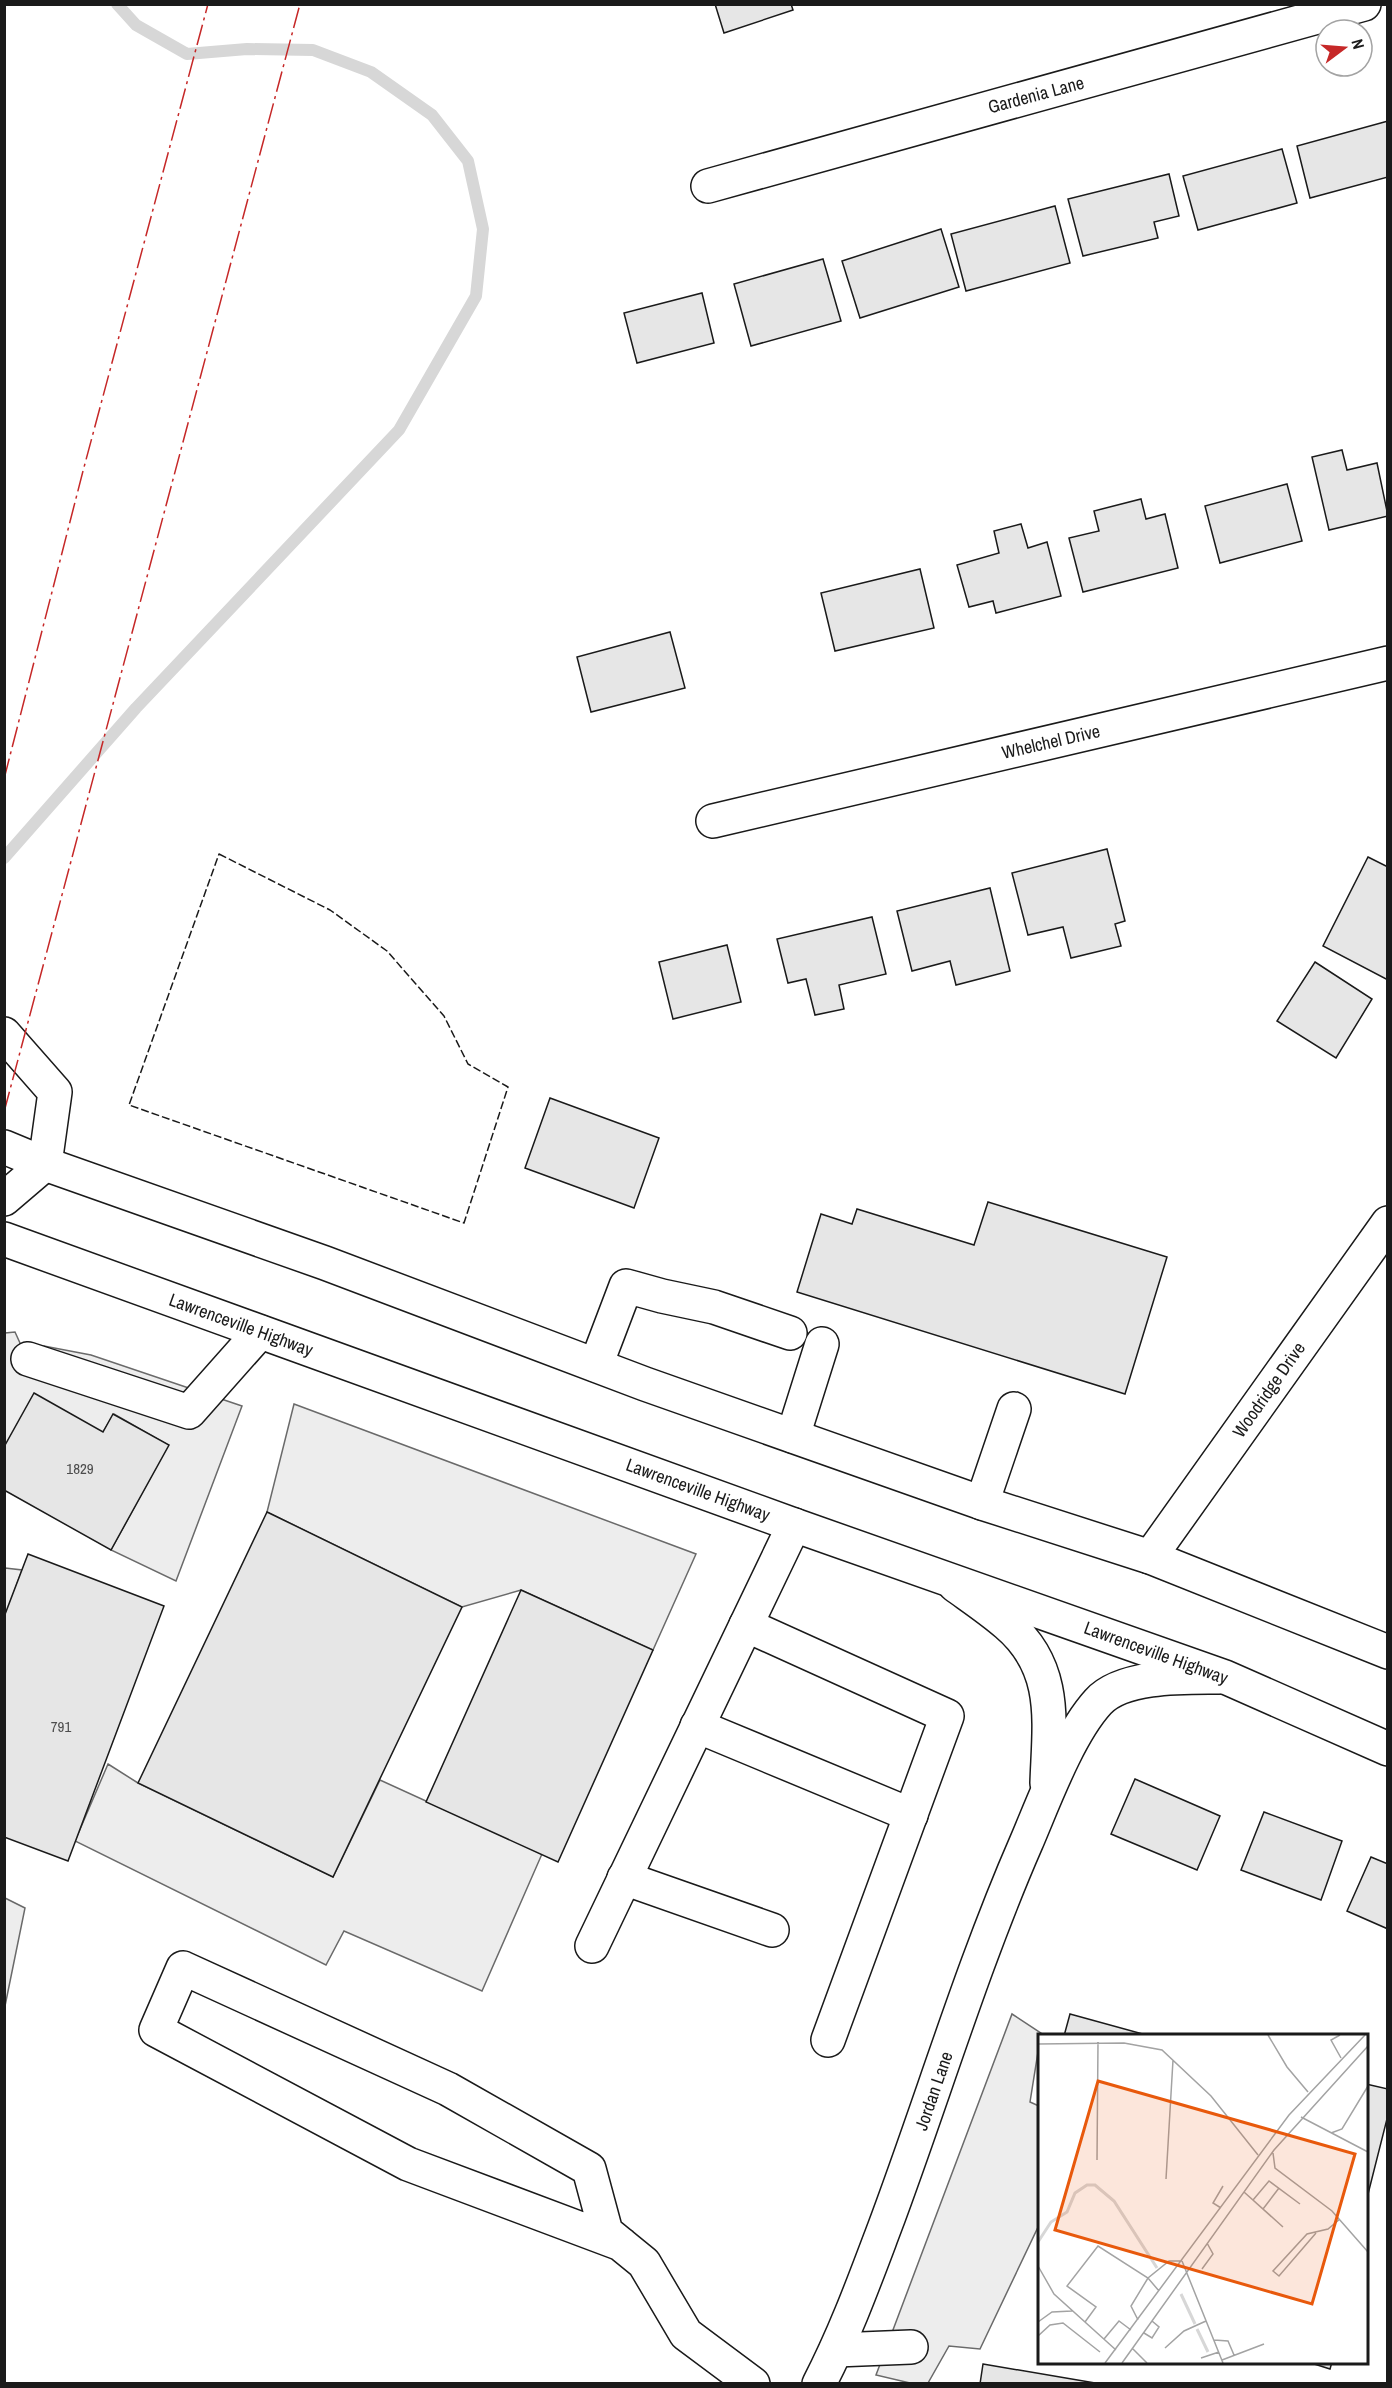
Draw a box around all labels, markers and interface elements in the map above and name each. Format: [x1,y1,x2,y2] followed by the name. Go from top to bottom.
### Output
[1314,18,1374,78] north arrow
[1347,36,1370,51] text: N
[985,70,1087,119] street label: Gardenia Lane
[999,718,1102,765] street label: Whelchel Drive
[166,1287,317,1362] street label: Lawrenceville Highway
[1226,1337,1311,1442] street label: Woodridge Drive
[623,1452,774,1527] street label: Lawrenceville Highway
[66,1458,94,1479] house number: 1829
[1081,1615,1232,1690] street label: Lawrenceville Highway
[51,1716,71,1737] house number: 791
[1038,2034,1368,2364] inset map
[908,2048,959,2134] street label: Jordan Lane

